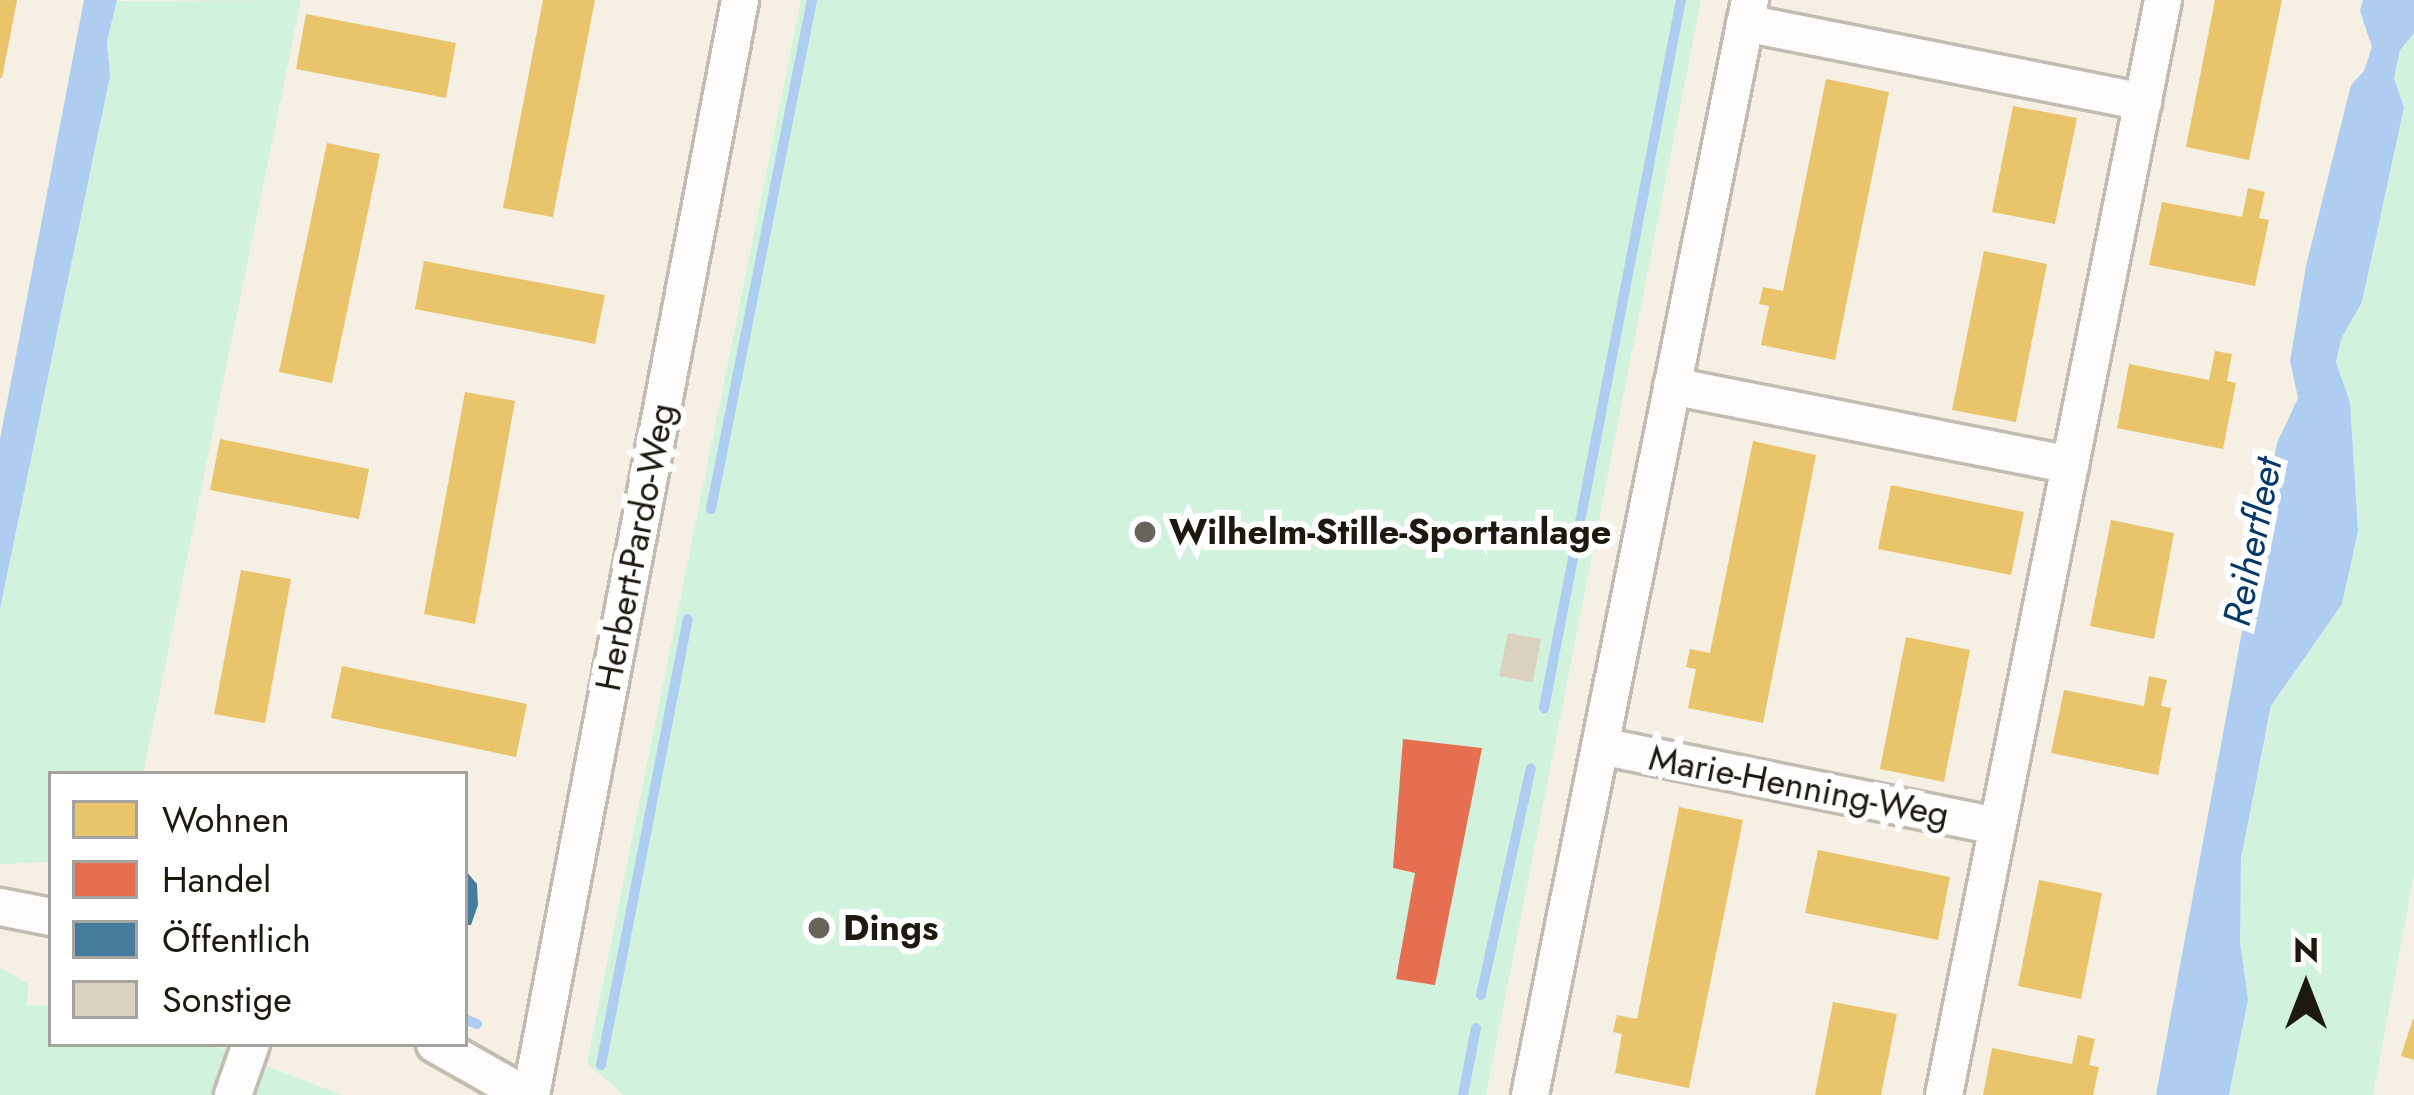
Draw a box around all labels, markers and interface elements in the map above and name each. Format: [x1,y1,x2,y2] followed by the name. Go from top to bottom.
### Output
[586,400,684,694] street label: Herbert-Pardo-Weg
[2214,454,2292,630] water label: Reiherfleet
[1169,510,1611,554] place label: Wilhelm-Stille-Sportanlage
[1132,519,1158,545] marker: Wilhelm-Stille-Sportanlage
[1645,736,1953,836] street label: Marie-Henning-Weg
[48,771,468,1047] legend
[162,793,290,845] text: Wohnen
[162,853,271,905] text: Handel
[843,906,938,950] place label: Dings
[162,913,311,965] text: Öffentlich
[806,915,832,941] marker: Dings
[2246,927,2366,1047] north arrow
[2293,927,2319,974] text: N
[162,973,292,1025] text: Sonstige

